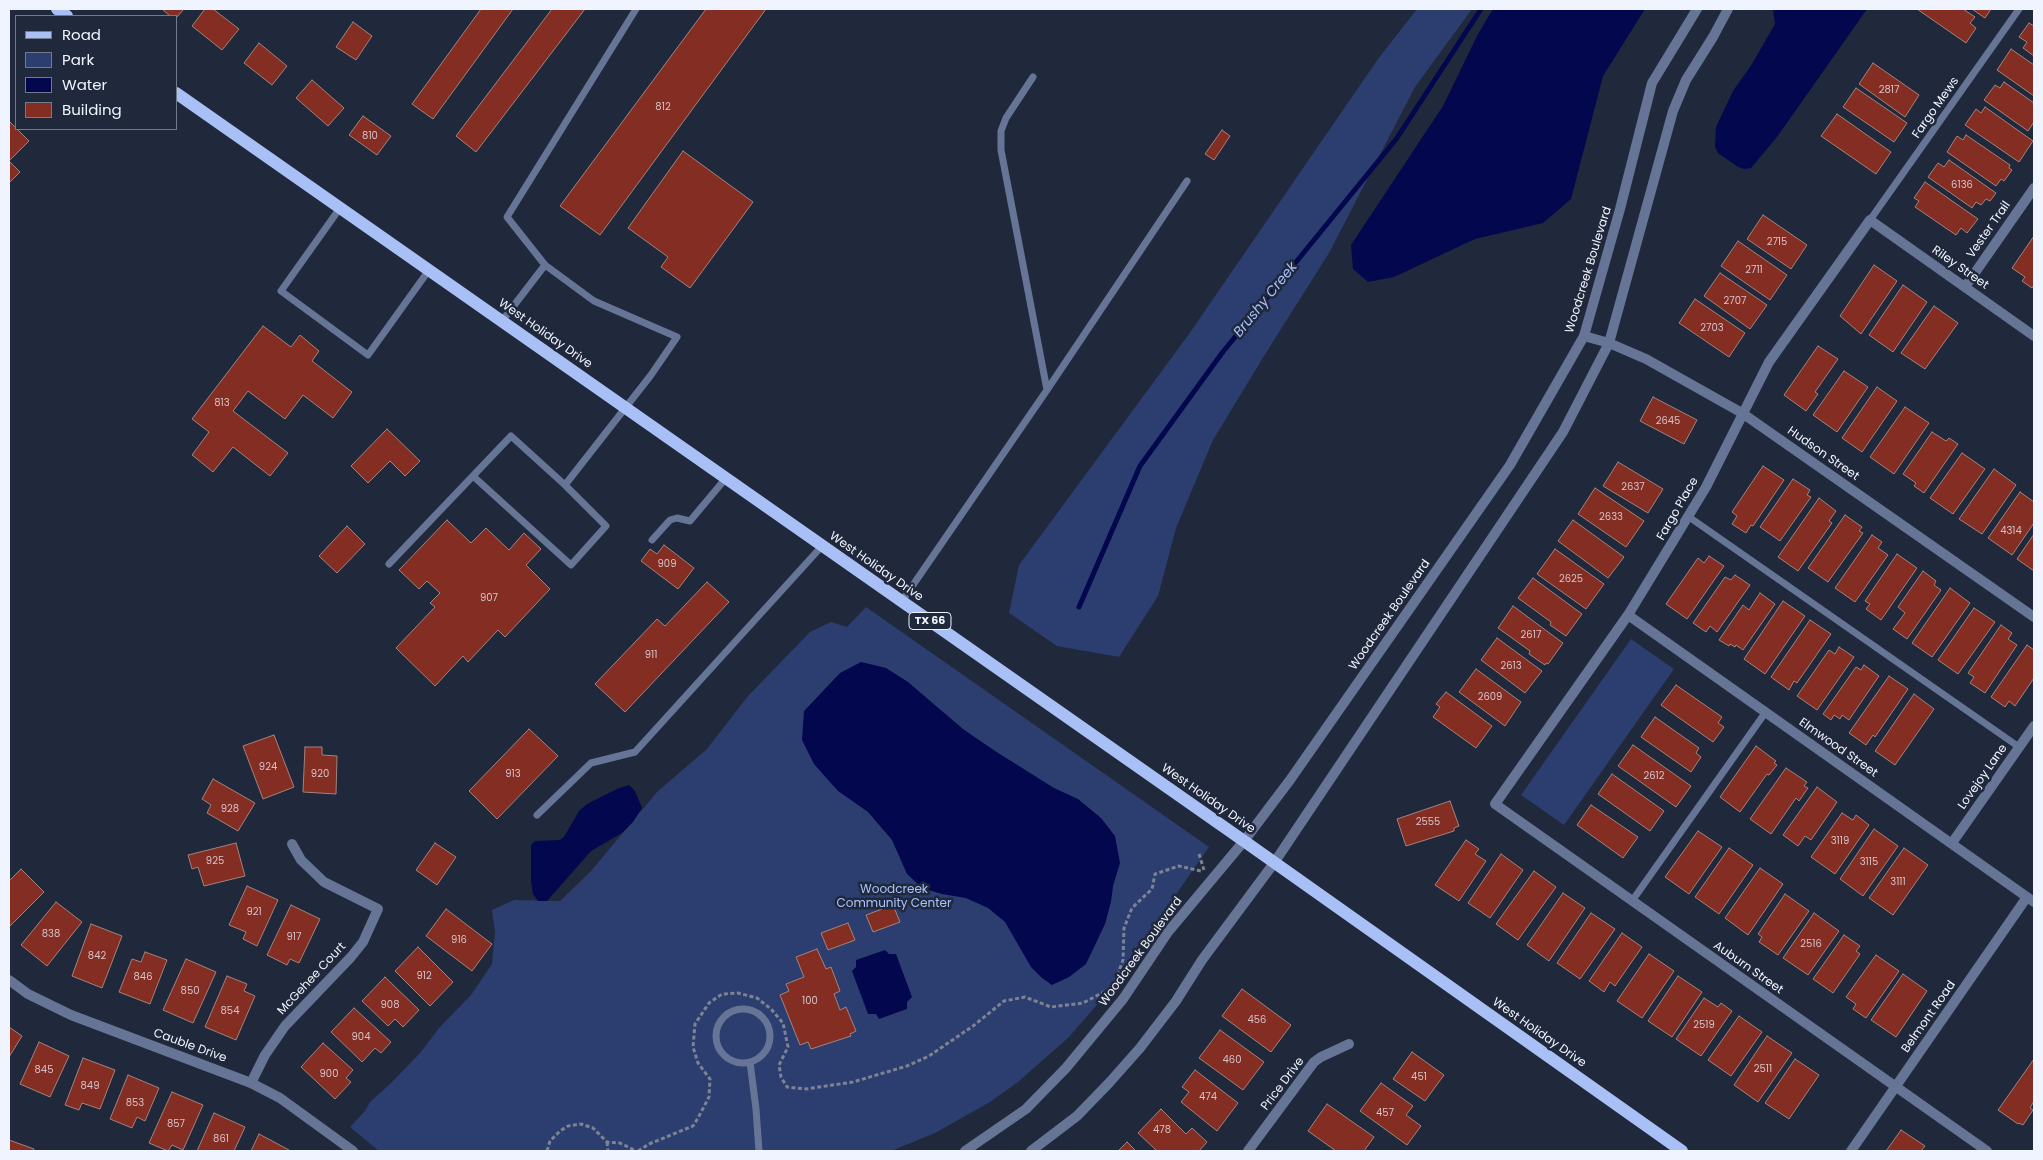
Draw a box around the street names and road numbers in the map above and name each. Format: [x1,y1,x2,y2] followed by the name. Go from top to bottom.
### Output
[1910,75,1962,141] street label: Fargo Mews
[1964,199,2014,261] street label: Vester Trail
[1563,205,1615,335] street label: Woodcreek Boulevard
[1929,243,1991,293] street label: Riley Street
[495,296,595,372] street label: West Holiday Drive
[1784,424,1862,484] street label: Hudson Street
[1654,475,1702,543] street label: Fargo Place
[826,529,926,605] street label: West Holiday Drive
[1346,557,1434,673] street label: Woodcreek Boulevard
[909,612,951,630] road number: TX 66
[1796,715,1880,781] street label: Elmwood Street
[1955,742,2011,812] street label: Lovejoy Lane
[1158,761,1258,837] street label: West Holiday Drive
[1096,894,1186,1010] street label: Woodcreek Boulevard
[1710,939,1786,997] street label: Auburn Street
[275,940,349,1018] street label: McGehee Court
[1899,978,1959,1056] street label: Belmont Road
[1489,995,1589,1071] street label: West Holiday Drive
[151,1026,229,1066] street label: Cauble Drive
[1258,1055,1308,1113] street label: Price Drive

